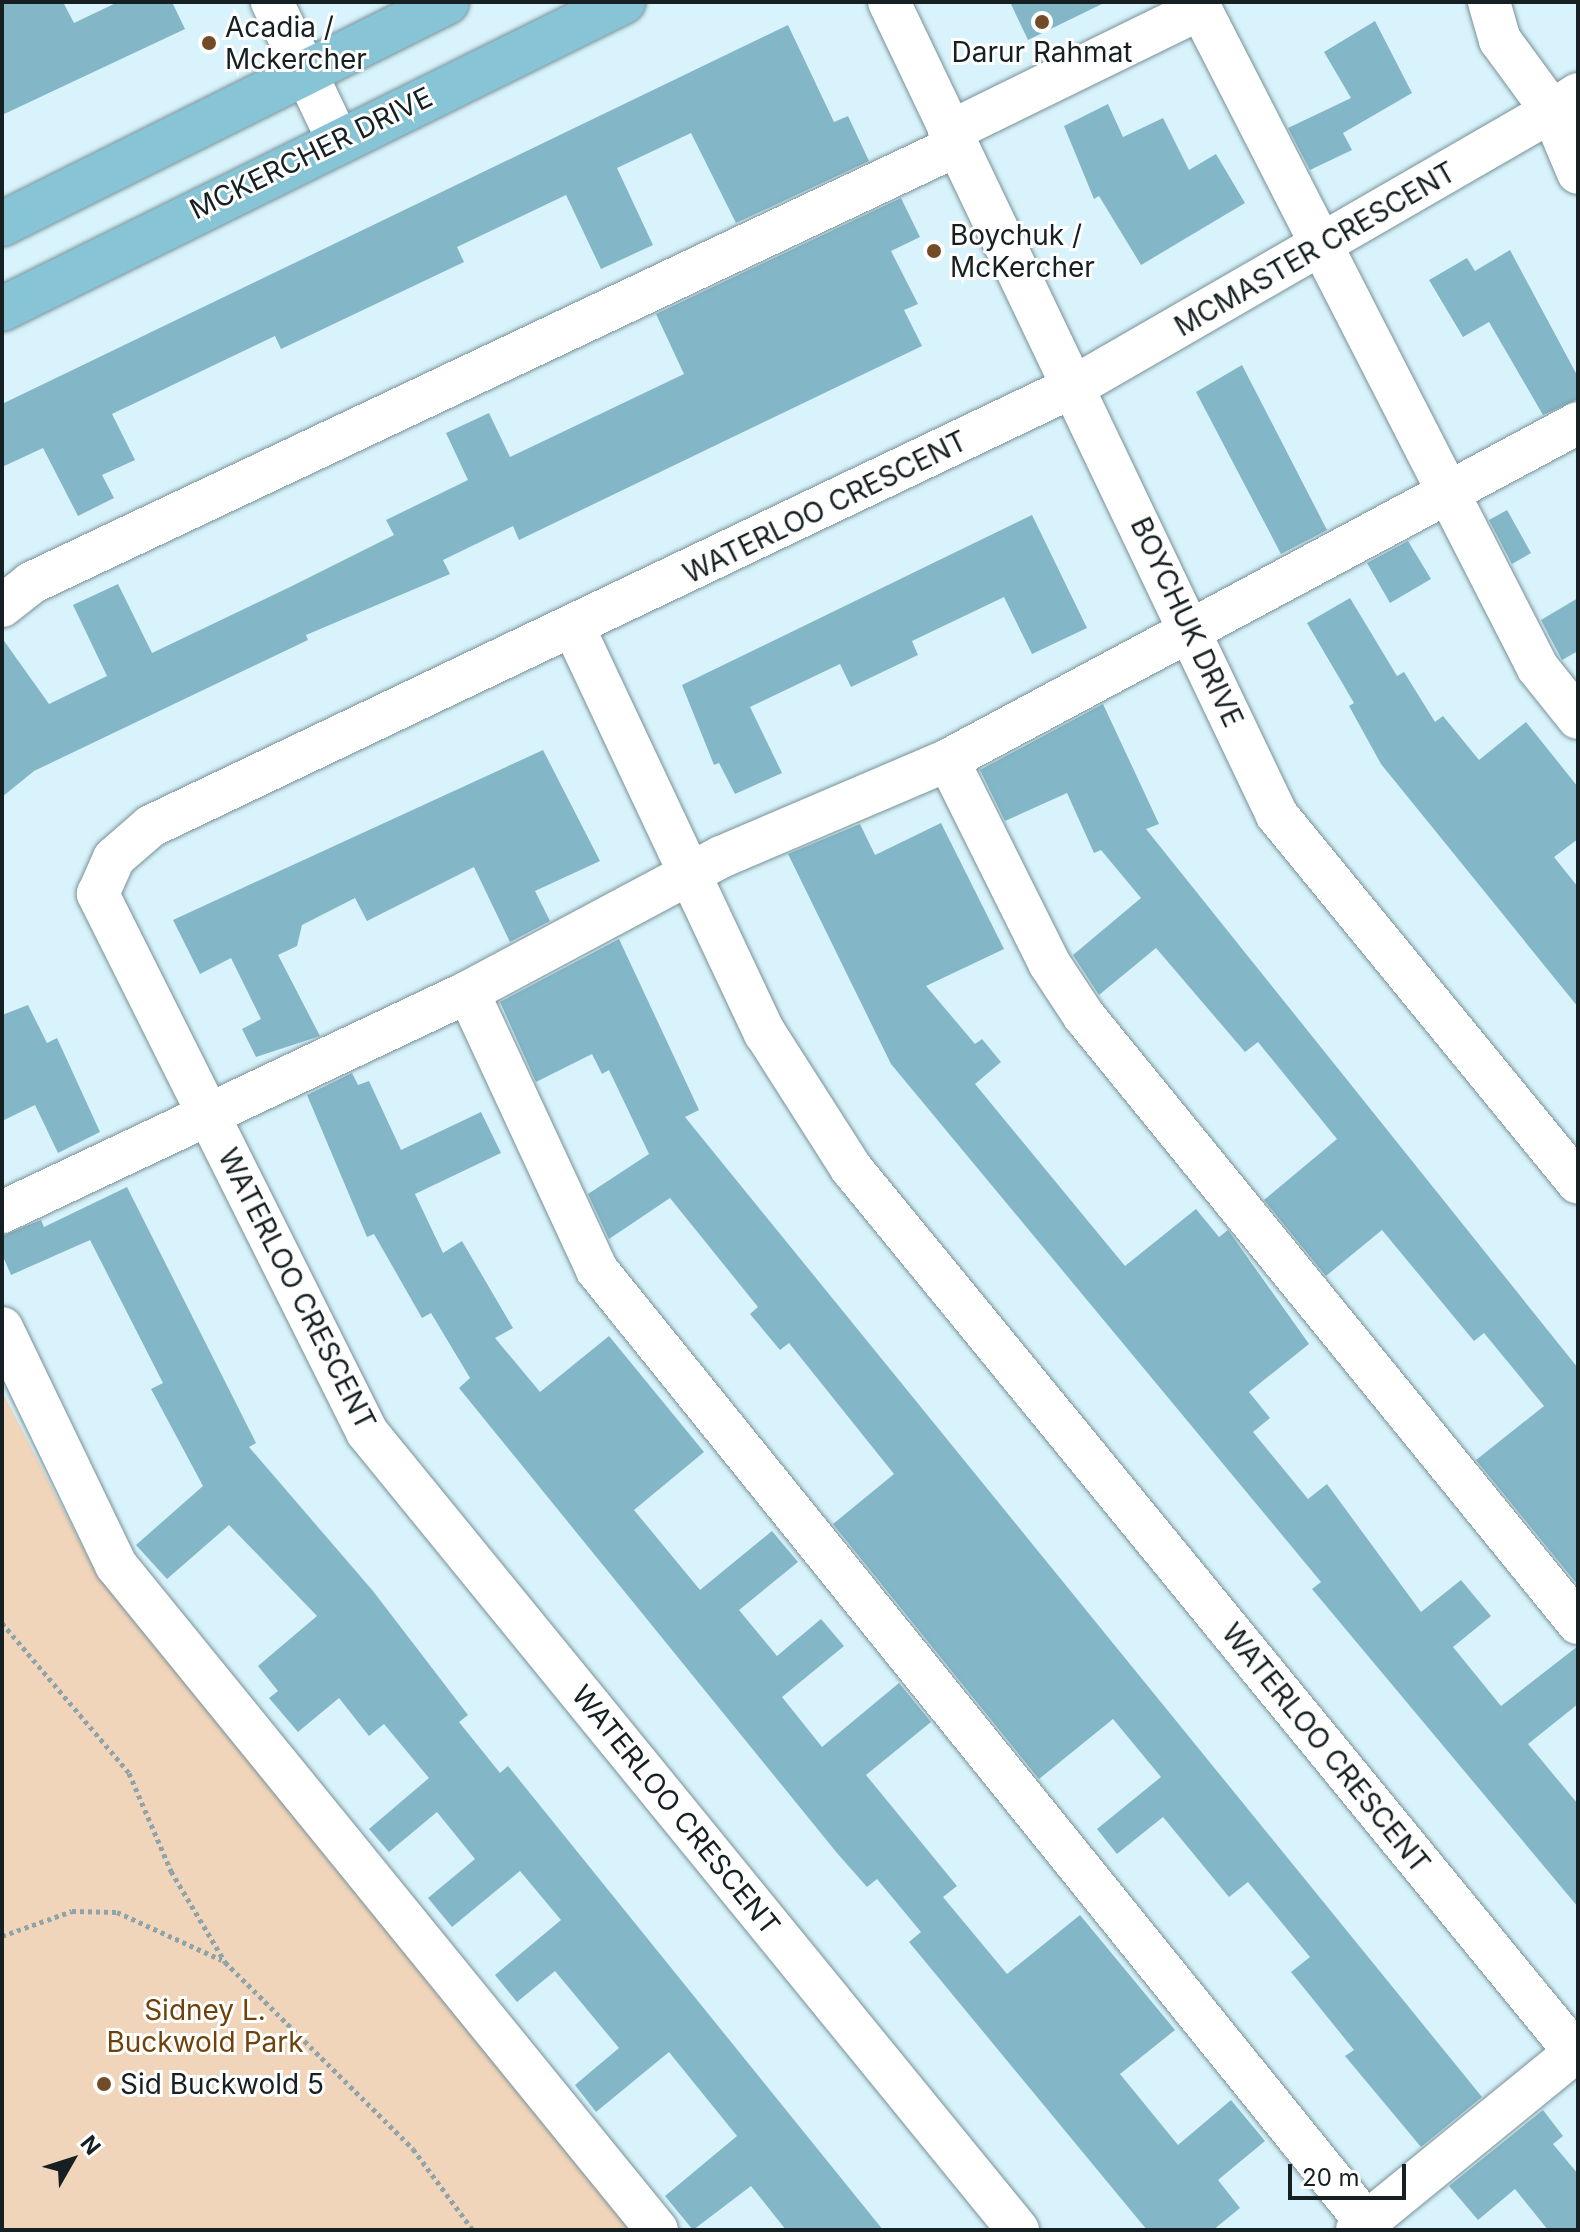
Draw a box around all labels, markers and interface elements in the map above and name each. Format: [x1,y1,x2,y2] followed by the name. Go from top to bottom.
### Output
[225,10,367,76] place label: Acadia / Mckercher
[1033,13,1051,31] marker: Darur Rahmat
[200,34,218,52] marker: Acadia / Mckercher
[951,35,1133,69] place label: Darur Rahmat
[184,80,438,226] street label: MCKERCHER DRIVE
[1169,155,1461,343] street label: MCMASTER CRESCENT
[950,218,1095,284] place label: Boychuk / McKercher
[925,242,943,260] marker: Boychuk / McKercher
[678,424,972,590] street label: WATERLOO CRESCENT
[1124,512,1250,732] street label: BOYCHUK DRIVE
[211,1143,383,1435] street label: WATERLOO CRESCENT
[1215,1616,1437,1880] street label: WATERLOO CRESCENT
[565,1678,787,1942] street label: WATERLOO CRESCENT
[106,1993,304,2059] park label: Sidney L. Buckwold Park
[120,2067,324,2101] place label: Sid Buckwold 5
[95,2075,113,2093] marker: Sid Buckwold 5
[32,2120,112,2200] north arrow
[75,2130,106,2160] text: N
[1292,2148,1410,2198] scale bar
[1302,2163,1360,2192] text: 20 m

